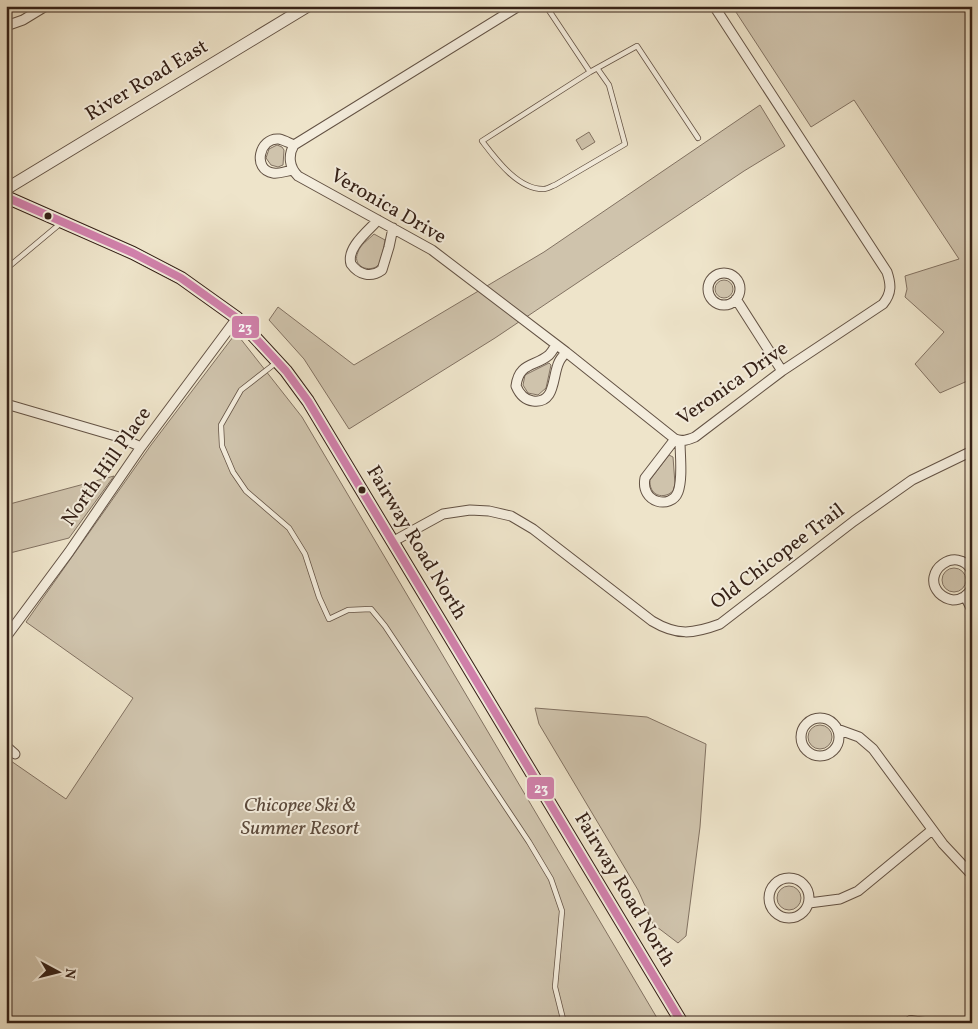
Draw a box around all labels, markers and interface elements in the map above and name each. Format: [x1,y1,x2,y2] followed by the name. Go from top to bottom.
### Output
[80,33,214,129] street label: River Road East
[325,162,451,252] street label: Veronica Drive
[43,211,53,221] unlabelled marker
[231,315,260,339] line badge: 23
[238,319,252,338] text: 23
[672,335,794,433] street label: Veronica Drive
[55,402,159,532] street label: North Hill Place
[359,461,473,626] street label: Fairway Road North
[357,485,367,495] unlabelled marker
[705,497,851,617] street label: Old Chicopee Trail
[526,776,555,800] line badge: 23
[534,780,548,799] text: 23
[241,792,360,843] park label: Chicopee Ski & Summer Resort
[567,808,681,973] street label: Fairway Road North
[32,946,82,996] north arrow
[59,967,79,980] text: N

